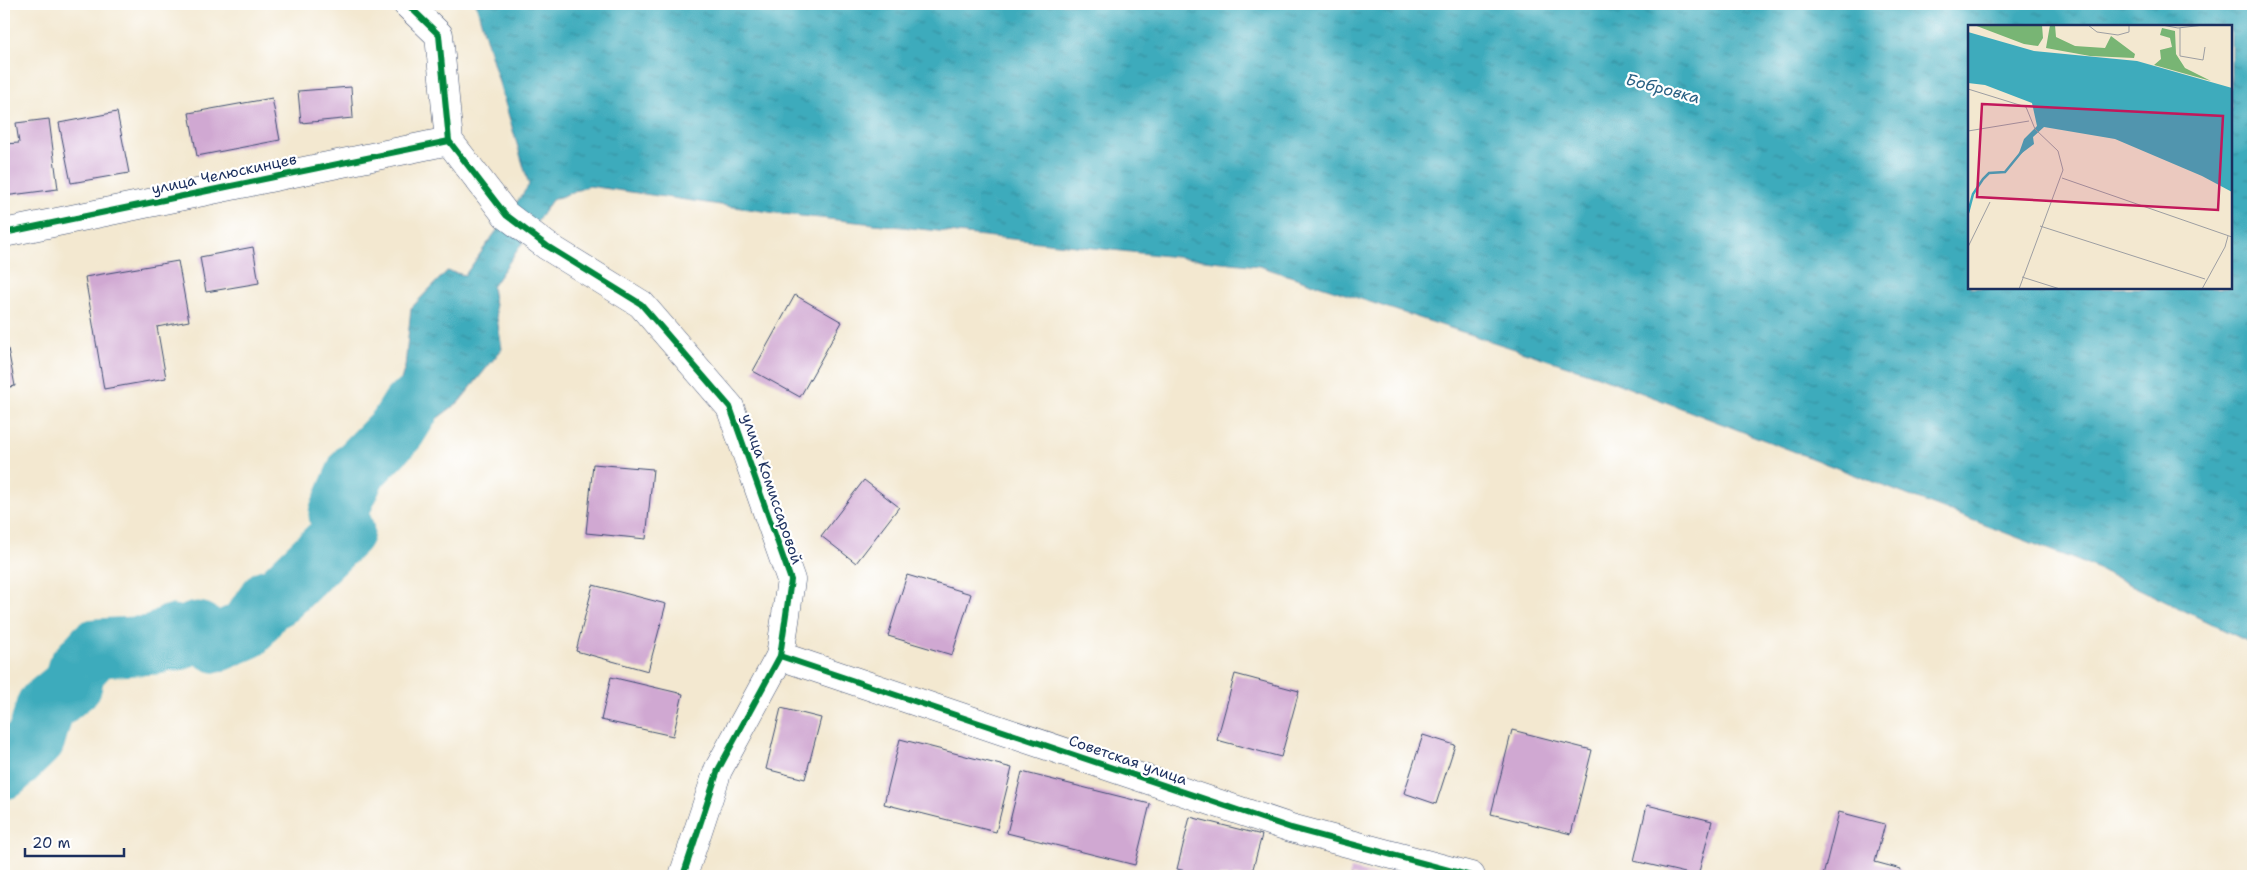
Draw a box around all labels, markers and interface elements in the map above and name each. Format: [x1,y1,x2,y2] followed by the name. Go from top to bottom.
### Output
[1968,25,2232,289] inset map
[1624,69,1702,108] water label: Бобровка
[150,149,299,199] street label: улица Челюскинцев
[737,411,807,567] street label: улица Комиссаровой
[1066,730,1191,790] street label: Советская улица
[25,825,124,857] scale bar
[32,833,71,853] text: 20 m

